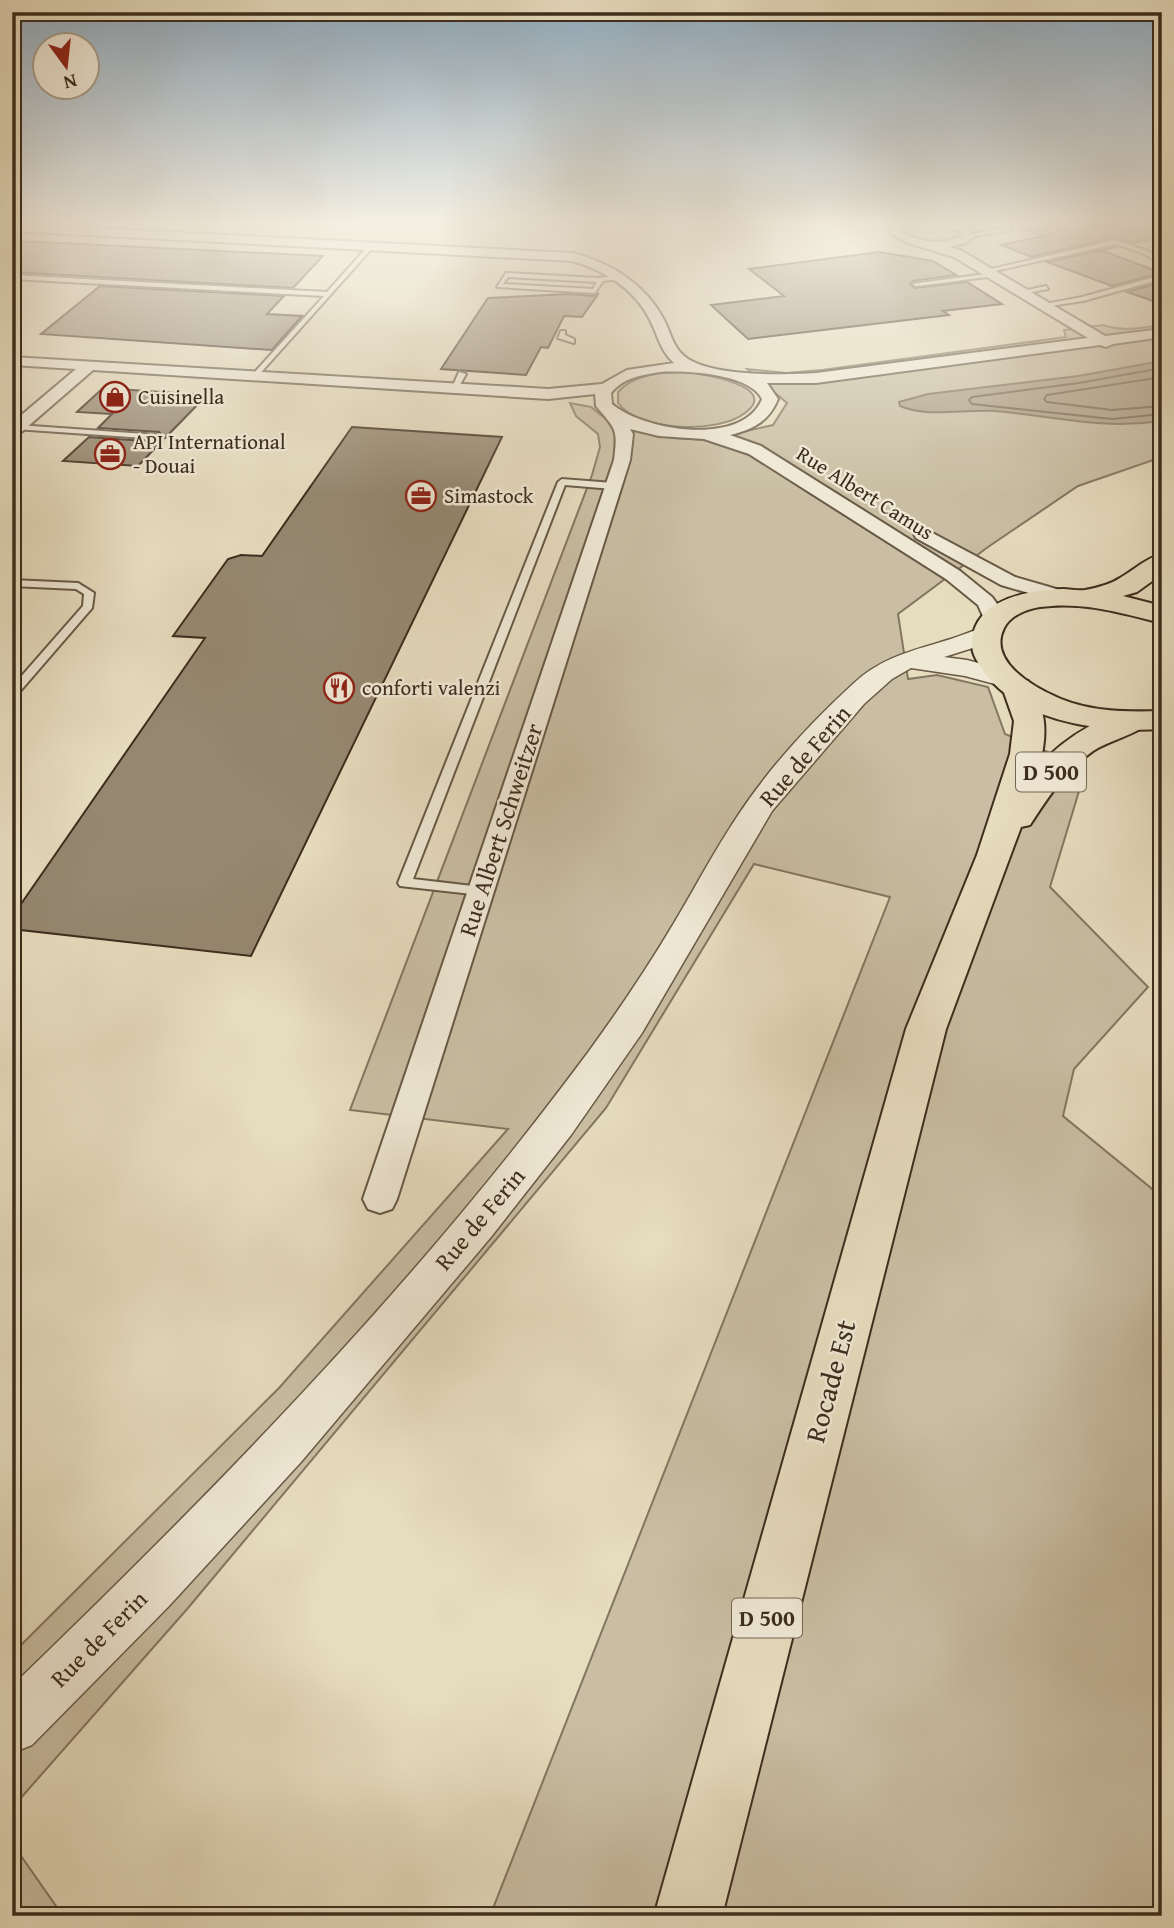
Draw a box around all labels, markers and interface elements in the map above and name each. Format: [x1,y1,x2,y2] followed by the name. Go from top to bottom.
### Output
[32,32,102,102] north arrow
[60,67,80,98] text: N
[98,380,132,414] shop icon: Cuisinella
[138,381,224,412] place label: Cuisinella
[133,426,286,481] place label: API International - Douai
[93,437,127,471] office icon: API International - Douai
[791,438,940,547] street label: Rue Albert Camus
[404,479,438,513] office icon: Simastock
[444,480,534,511] place label: Simastock
[322,671,356,705] restaurant icon: conforti valenzi
[362,672,501,703] place label: conforti valenzi
[750,697,859,814] street label: Rue de Ferin
[450,719,552,941] street label: Rue Albert Schweitzer
[1016,752,1086,792] road number: D 500
[426,1159,533,1278] street label: Rue de Ferin
[793,1315,866,1447] street label: Rocade Est
[42,1582,156,1695] street label: Rue de Ferin
[732,1598,802,1638] road number: D 500

